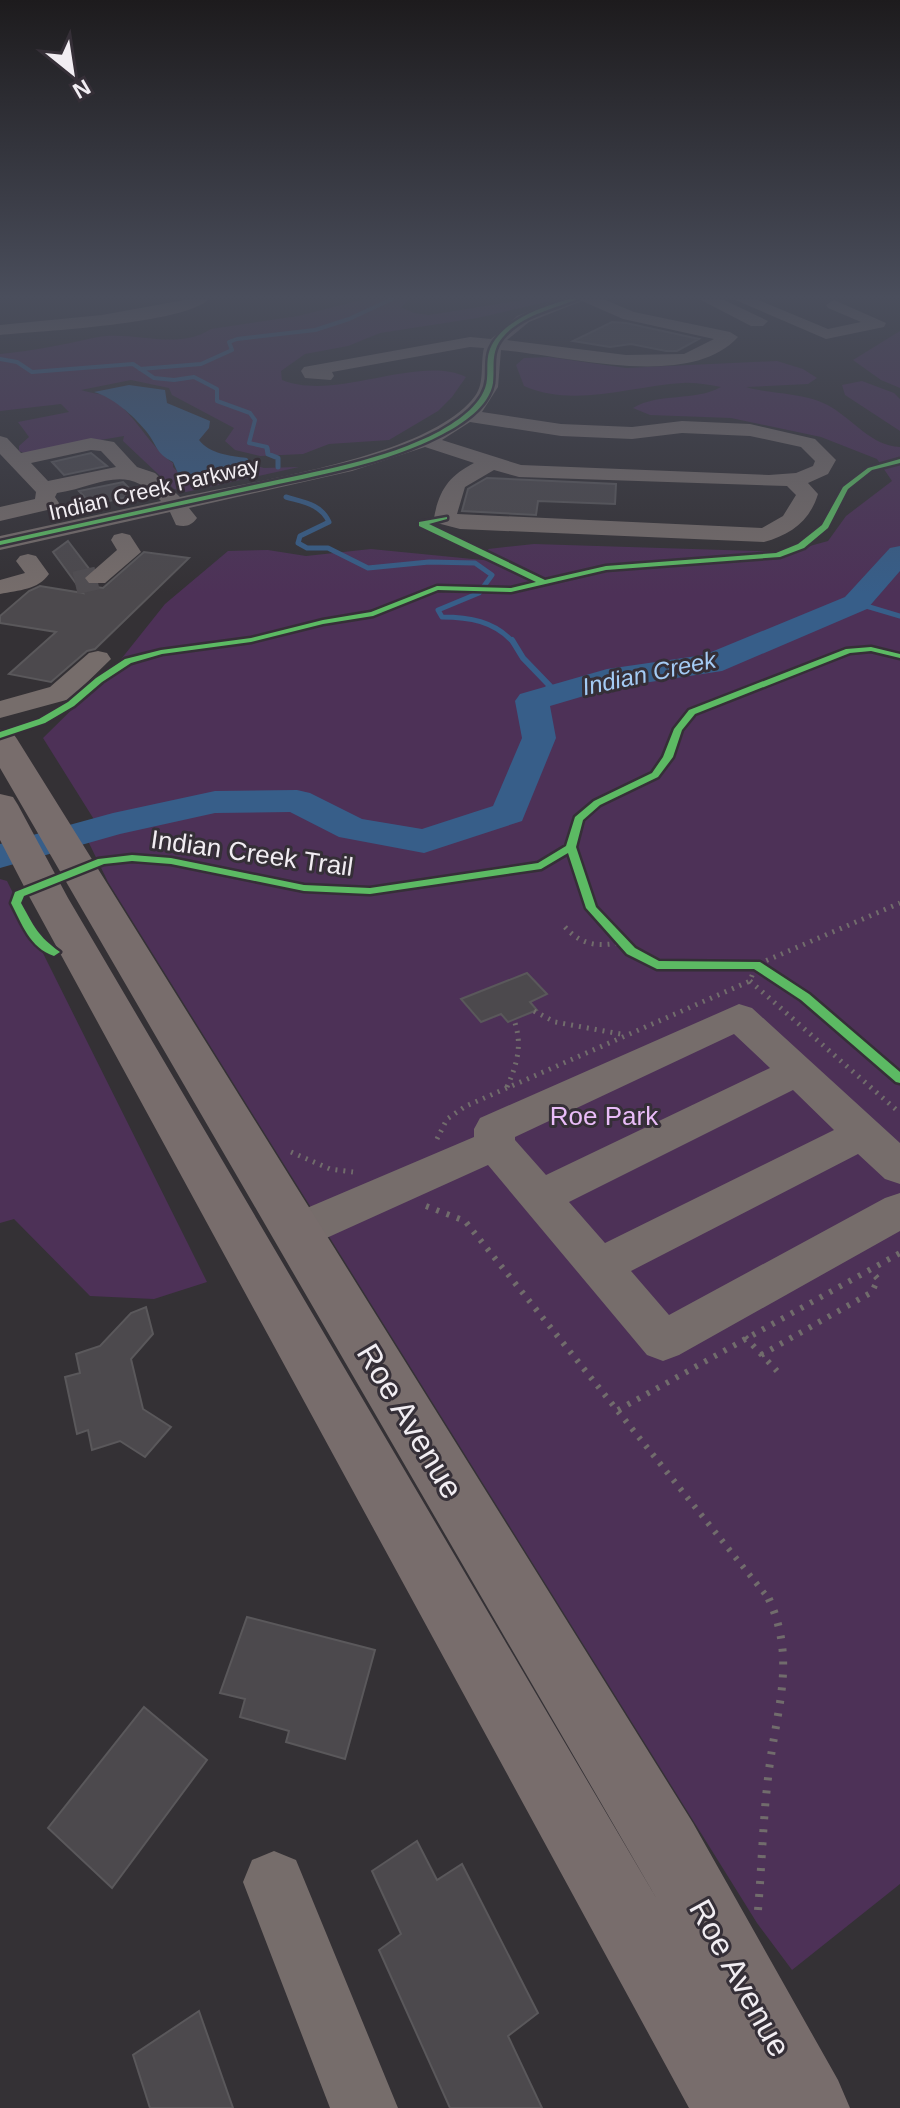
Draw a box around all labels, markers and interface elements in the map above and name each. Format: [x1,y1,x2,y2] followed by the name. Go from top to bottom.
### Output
[32,32,112,112] north arrow
[69,74,95,104] text: N
[46,453,262,525] street label: Indian Creek Parkway
[580,645,720,700] water label: Indian Creek
[149,824,355,882] street label: Indian Creek Trail
[550,1101,659,1131] park label: Roe Park
[350,1337,470,1505] street label: Roe Avenue
[682,1893,798,2063] street label: Roe Avenue

